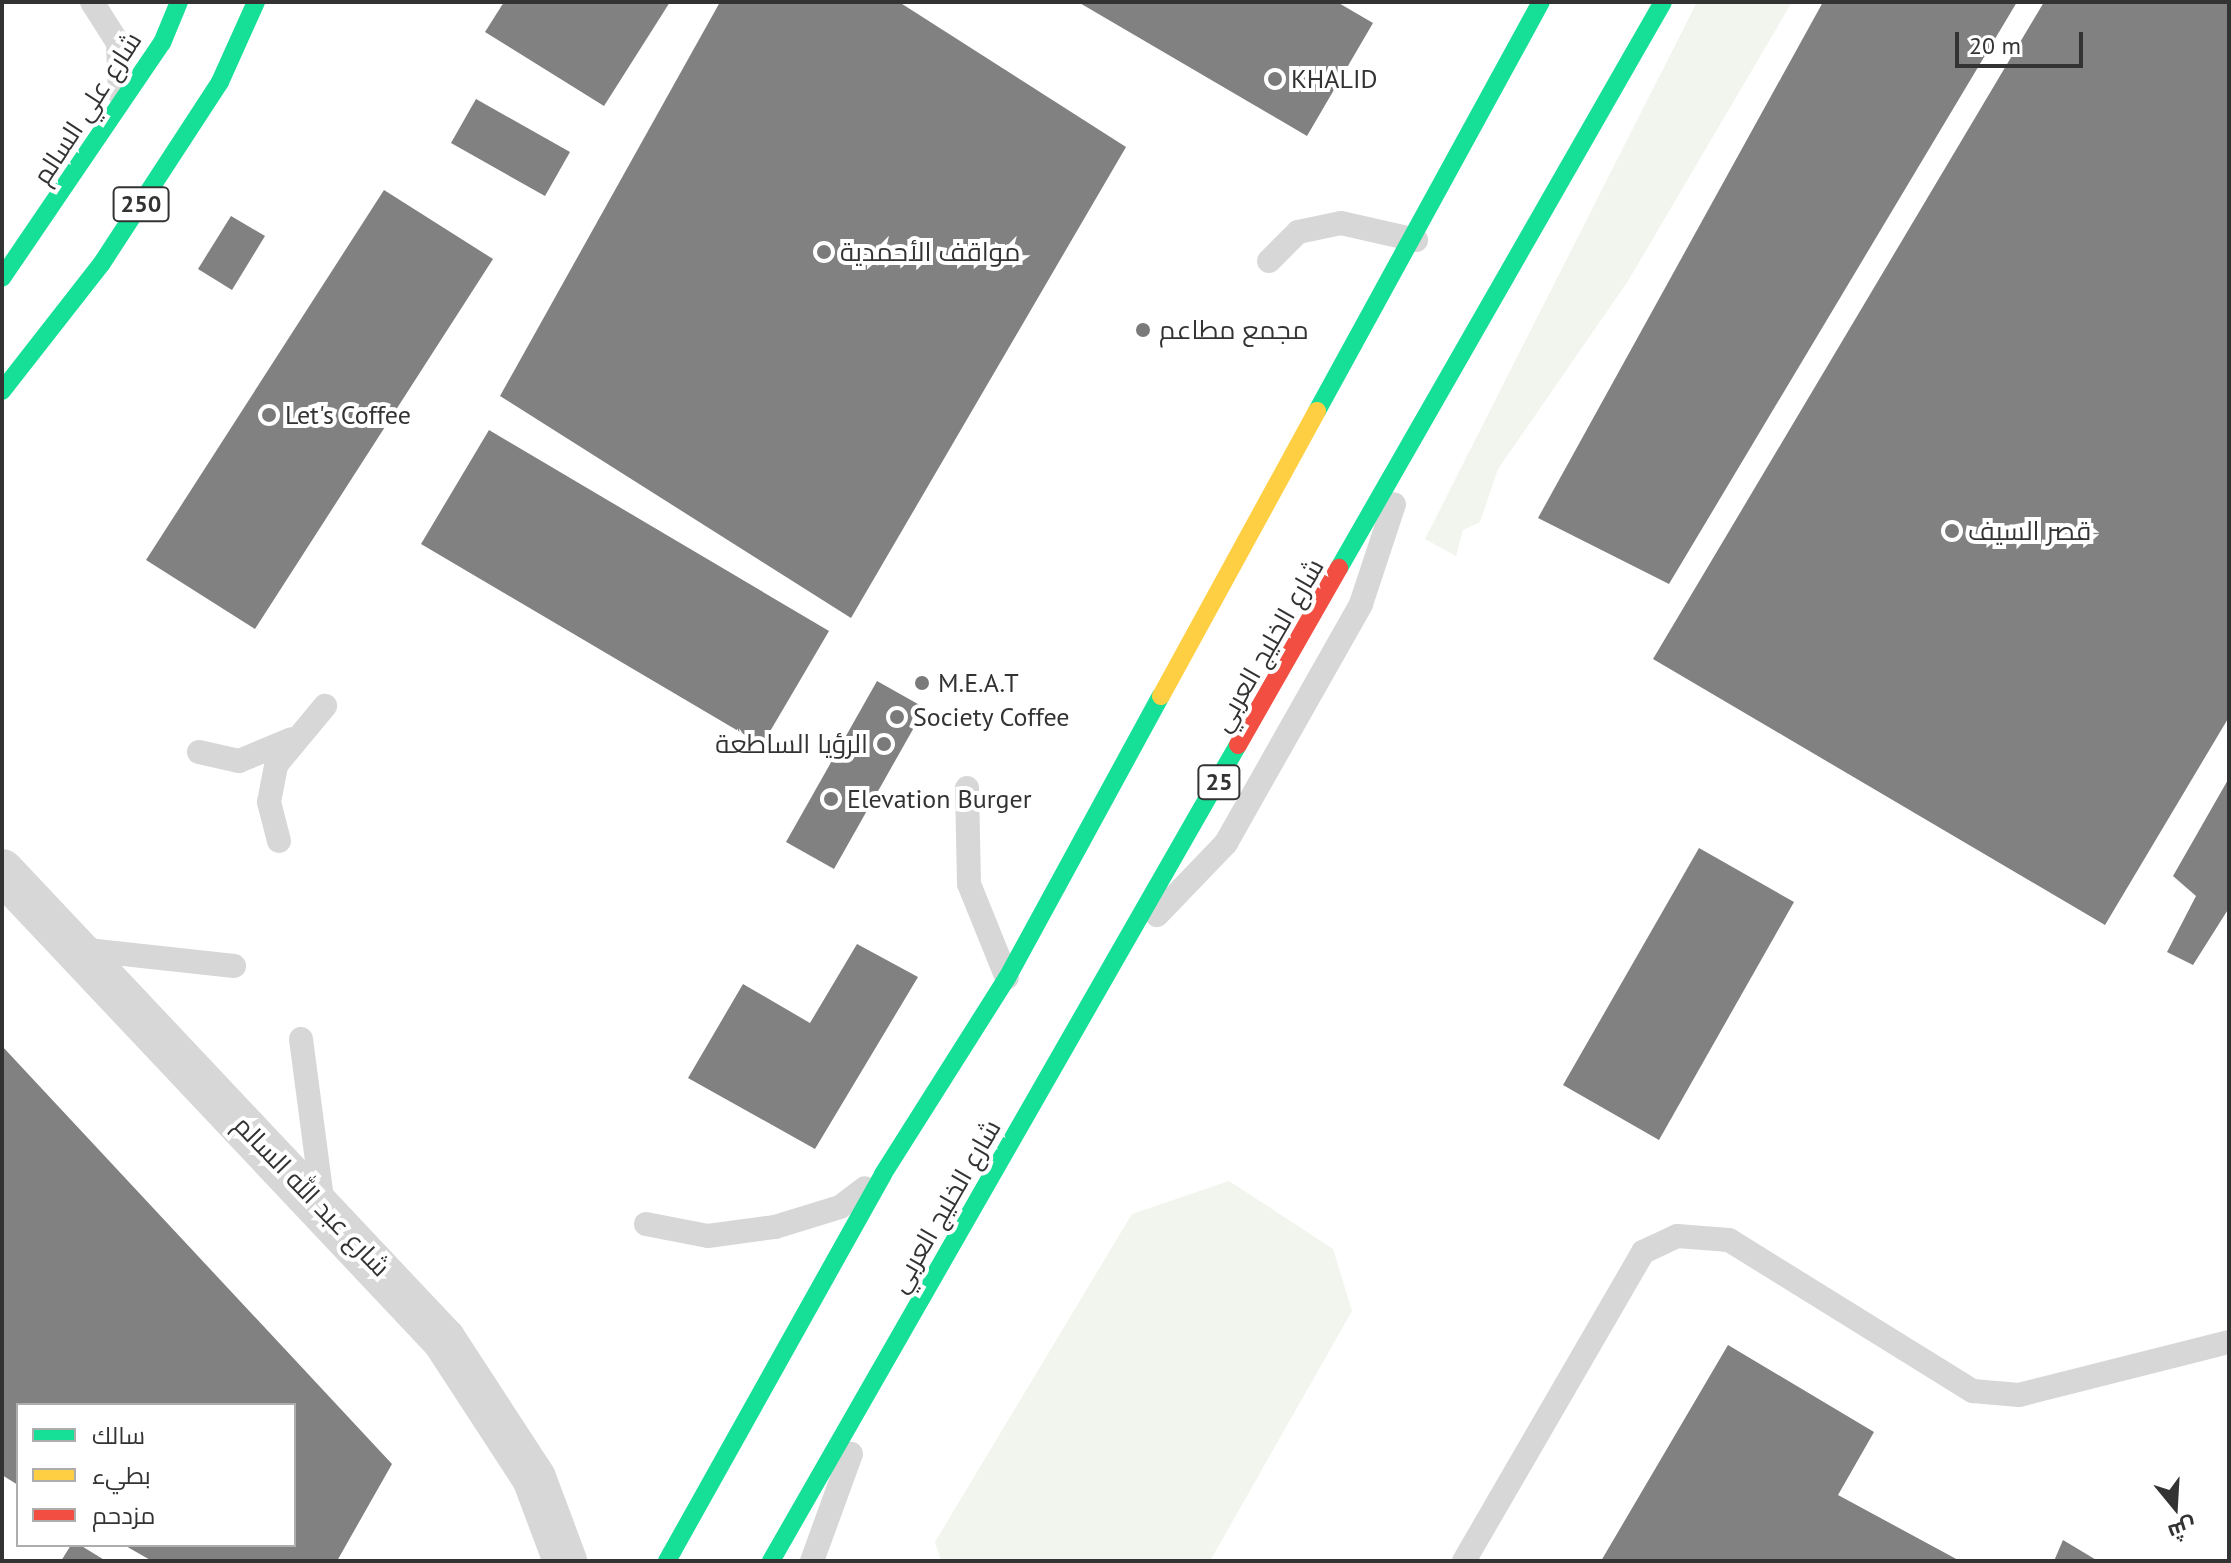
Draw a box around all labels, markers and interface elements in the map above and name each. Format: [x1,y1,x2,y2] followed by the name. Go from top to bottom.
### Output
[1959,16,2087,66] scale bar
[26,26,148,190] street label: شارع علي السالم
[1969,30,2021,61] text: 20 m
[1291,63,1378,95] place label: KHALID
[1266,70,1284,88] marker: KHALID
[111,184,171,224] road number: 250
[840,236,1020,268] place label: مواقف الأحمدية
[815,243,833,261] marker: مواقف الأحمدية
[1159,314,1309,346] place label: مجمع مطاعم
[1134,321,1152,339] marker: مجمع مطاعم
[285,399,411,431] place label: Let's Coffee
[260,406,278,424] marker: Let's Coffee
[1968,515,2091,547] place label: قصر السيف
[1943,522,1961,540] marker: قصر السيف
[1206,553,1330,737] street label: شارع الخليج العربي
[938,667,1019,699] place label: M.E.A.T
[913,674,931,692] marker: M.E.A.T
[913,701,1071,733] place label: Society Coffee
[888,708,906,726] marker: Society Coffee
[715,728,868,760] place label: الرؤيا الساطعة
[875,735,893,753] marker: الرؤيا الساطعة
[1197,762,1241,802] road number: 25
[847,783,1032,815] place label: Elevation Burger
[822,790,840,808] marker: Elevation Burger
[227,1109,397,1283] street label: شارع عبد الله السالم
[883,1114,1007,1298] street label: شارع الخليج العربي
[16,1403,296,1547] legend
[92,1420,145,1451] text: سالك
[92,1460,151,1491] text: بطيء
[2135,1467,2215,1547] north arrow
[92,1500,155,1531] text: مزدحم
[2165,1512,2200,1548] text: ش

